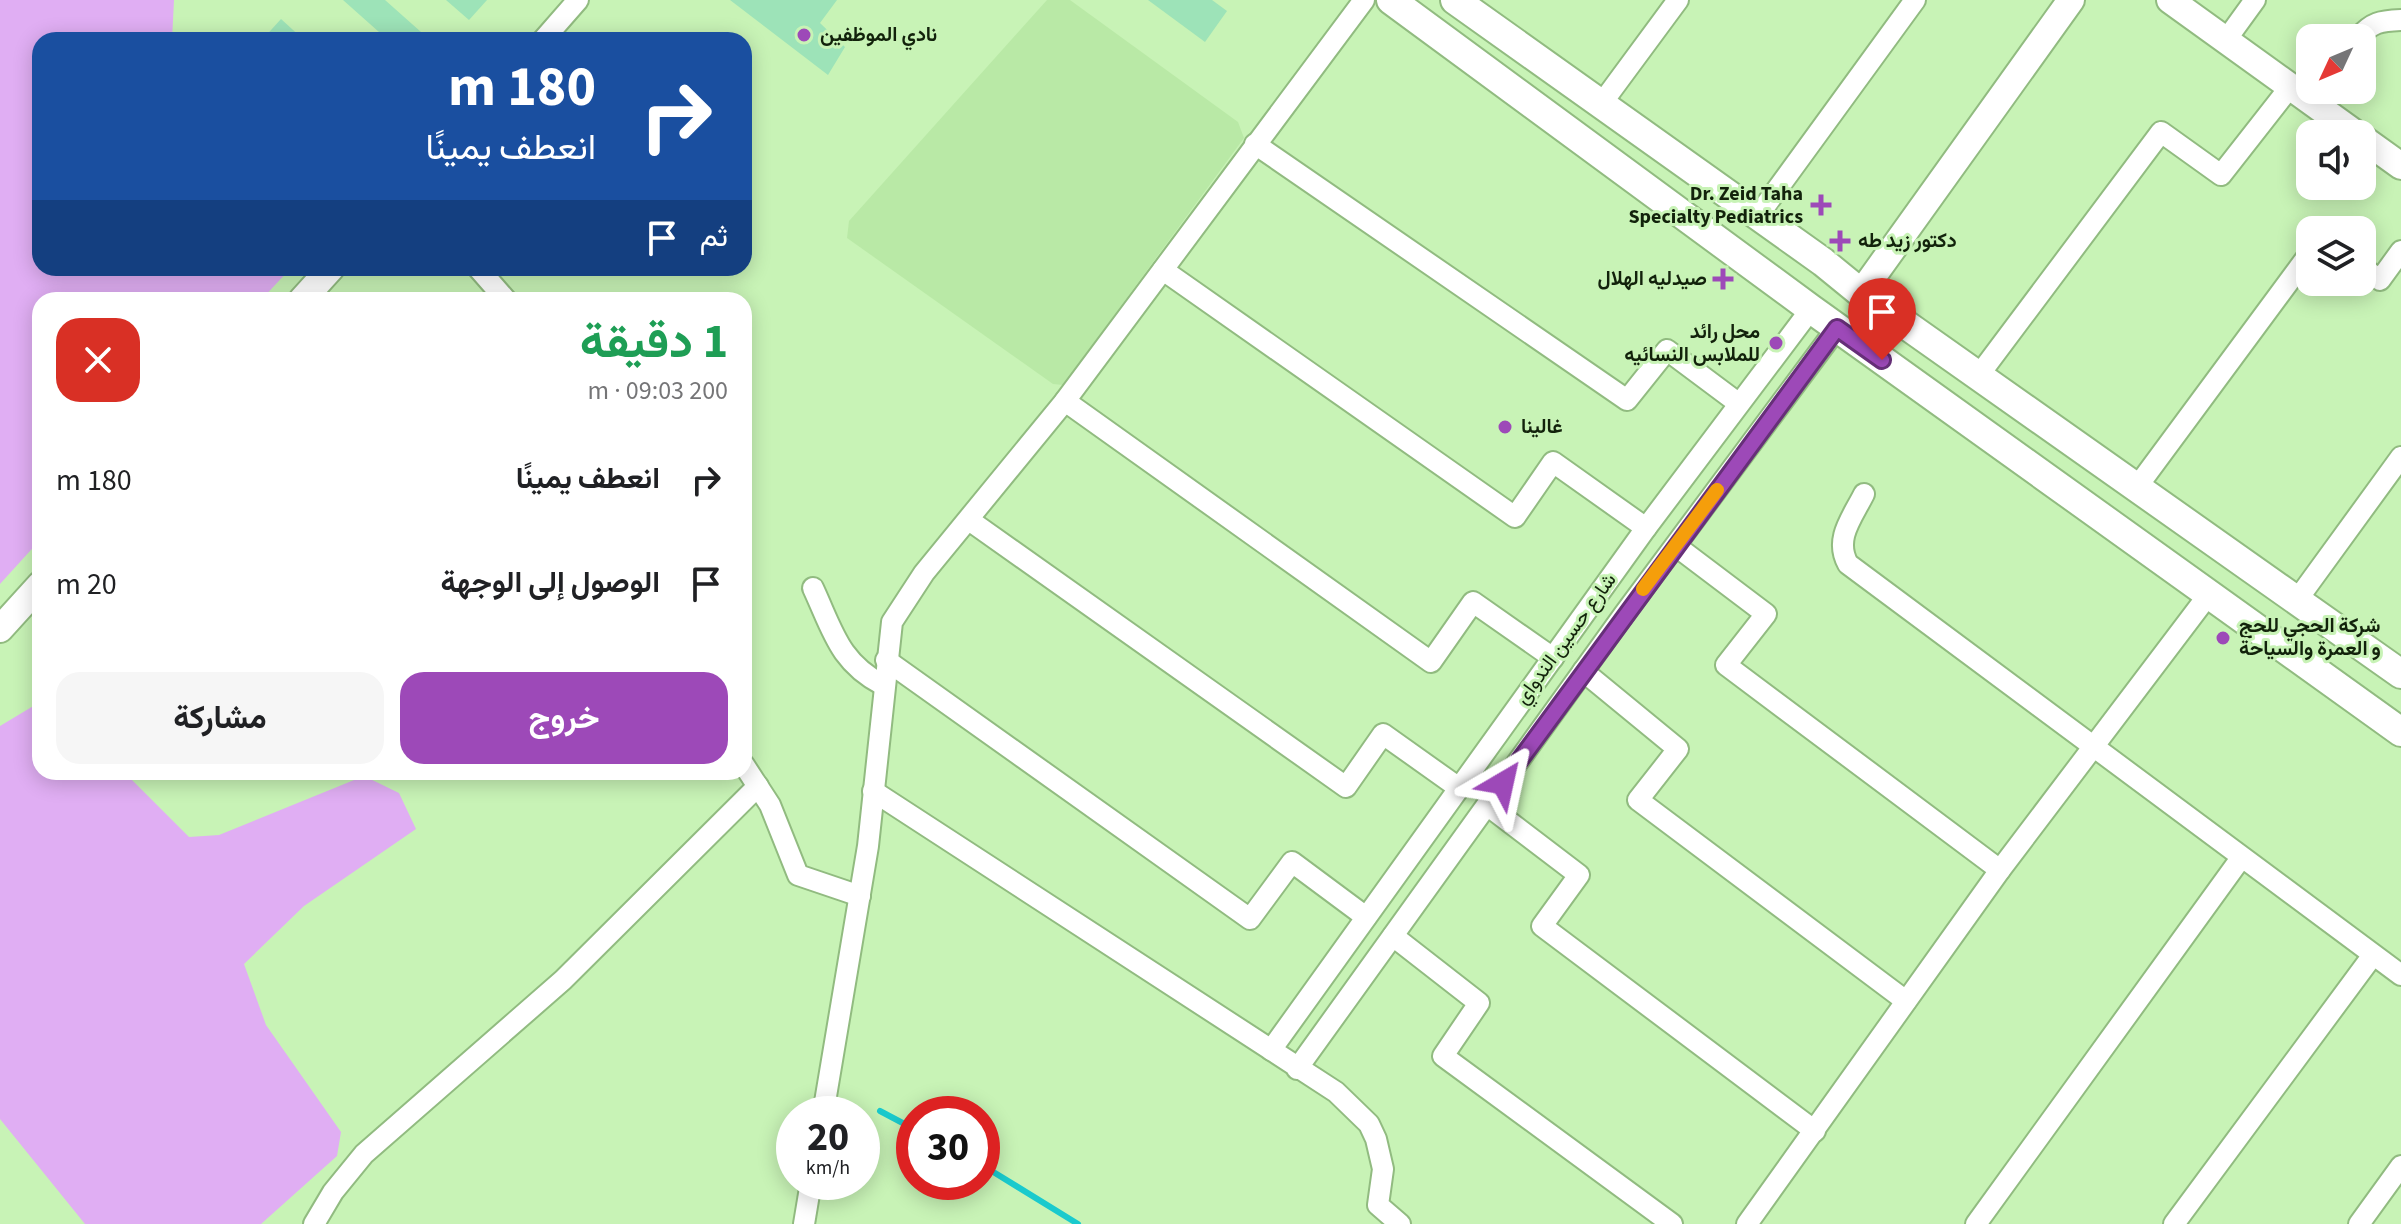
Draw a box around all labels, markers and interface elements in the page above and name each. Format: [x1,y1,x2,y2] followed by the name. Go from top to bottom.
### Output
[820,21,937,51] place label: نادي الموظفين
[2296,24,2376,104] north arrow
[2296,24,2376,296] map controls
[795,26,813,44] marker: نادي الموظفين
[448,48,596,127] text: 180 m
[624,64,728,168] icon: right
[2296,120,2376,200] button: sound
[425,122,596,173] text: انعطف يمينًا
[1628,180,1803,231] place label: Dr. Zeid Taha Specialty Pediatrics
[1810,194,1832,216] marker: Dr. Zeid Taha Specialty Pediatrics
[700,215,728,258] text: ثم
[640,216,684,260] icon: arrive
[2296,216,2376,296] button: layers
[1858,227,1957,255] place label: دكتور زيد طه
[1829,230,1851,252] marker: دكتور زيد طه
[1597,265,1707,293] place label: صيدليه الهلال
[1714,270,1732,288] marker: صيدليه الهلال
[1848,278,1916,360] pin
[1860,290,1904,334] icon: arrive
[580,308,728,376] text: 1 دقيقة
[56,318,140,402] button: close
[1624,318,1760,369] place label: محل رائد للملابس النسائيه
[1767,334,1785,352] marker: محل رائد للملابس النسائيه
[587,372,728,409] text: 200 m · 09:03
[1521,413,1563,441] place label: غالينا
[1496,418,1514,436] marker: غالينا
[516,457,660,500] text: انعطف يمينًا
[684,458,728,502] icon: right
[56,459,132,502] text: 180 m
[441,561,660,604] text: الوصول إلى الوجهة
[684,562,728,606] icon: arrive
[56,563,117,606] text: 20 m
[1509,568,1625,712] street label: شارع حسين الندواي
[2239,612,2381,663] place label: شركة الحجي للحج و العمرة والسياحة
[2214,629,2232,647] marker: شركة الحجي للحج و العمرة والسياحة
[56,672,384,764] button: مشاركة
[400,672,728,764] button: خروج
[1461,741,1545,825] position arrow
[896,1096,1000,1200] speed limit sign: 30
[807,1109,849,1166] text: 20
[806,1154,850,1182] text: km/h

